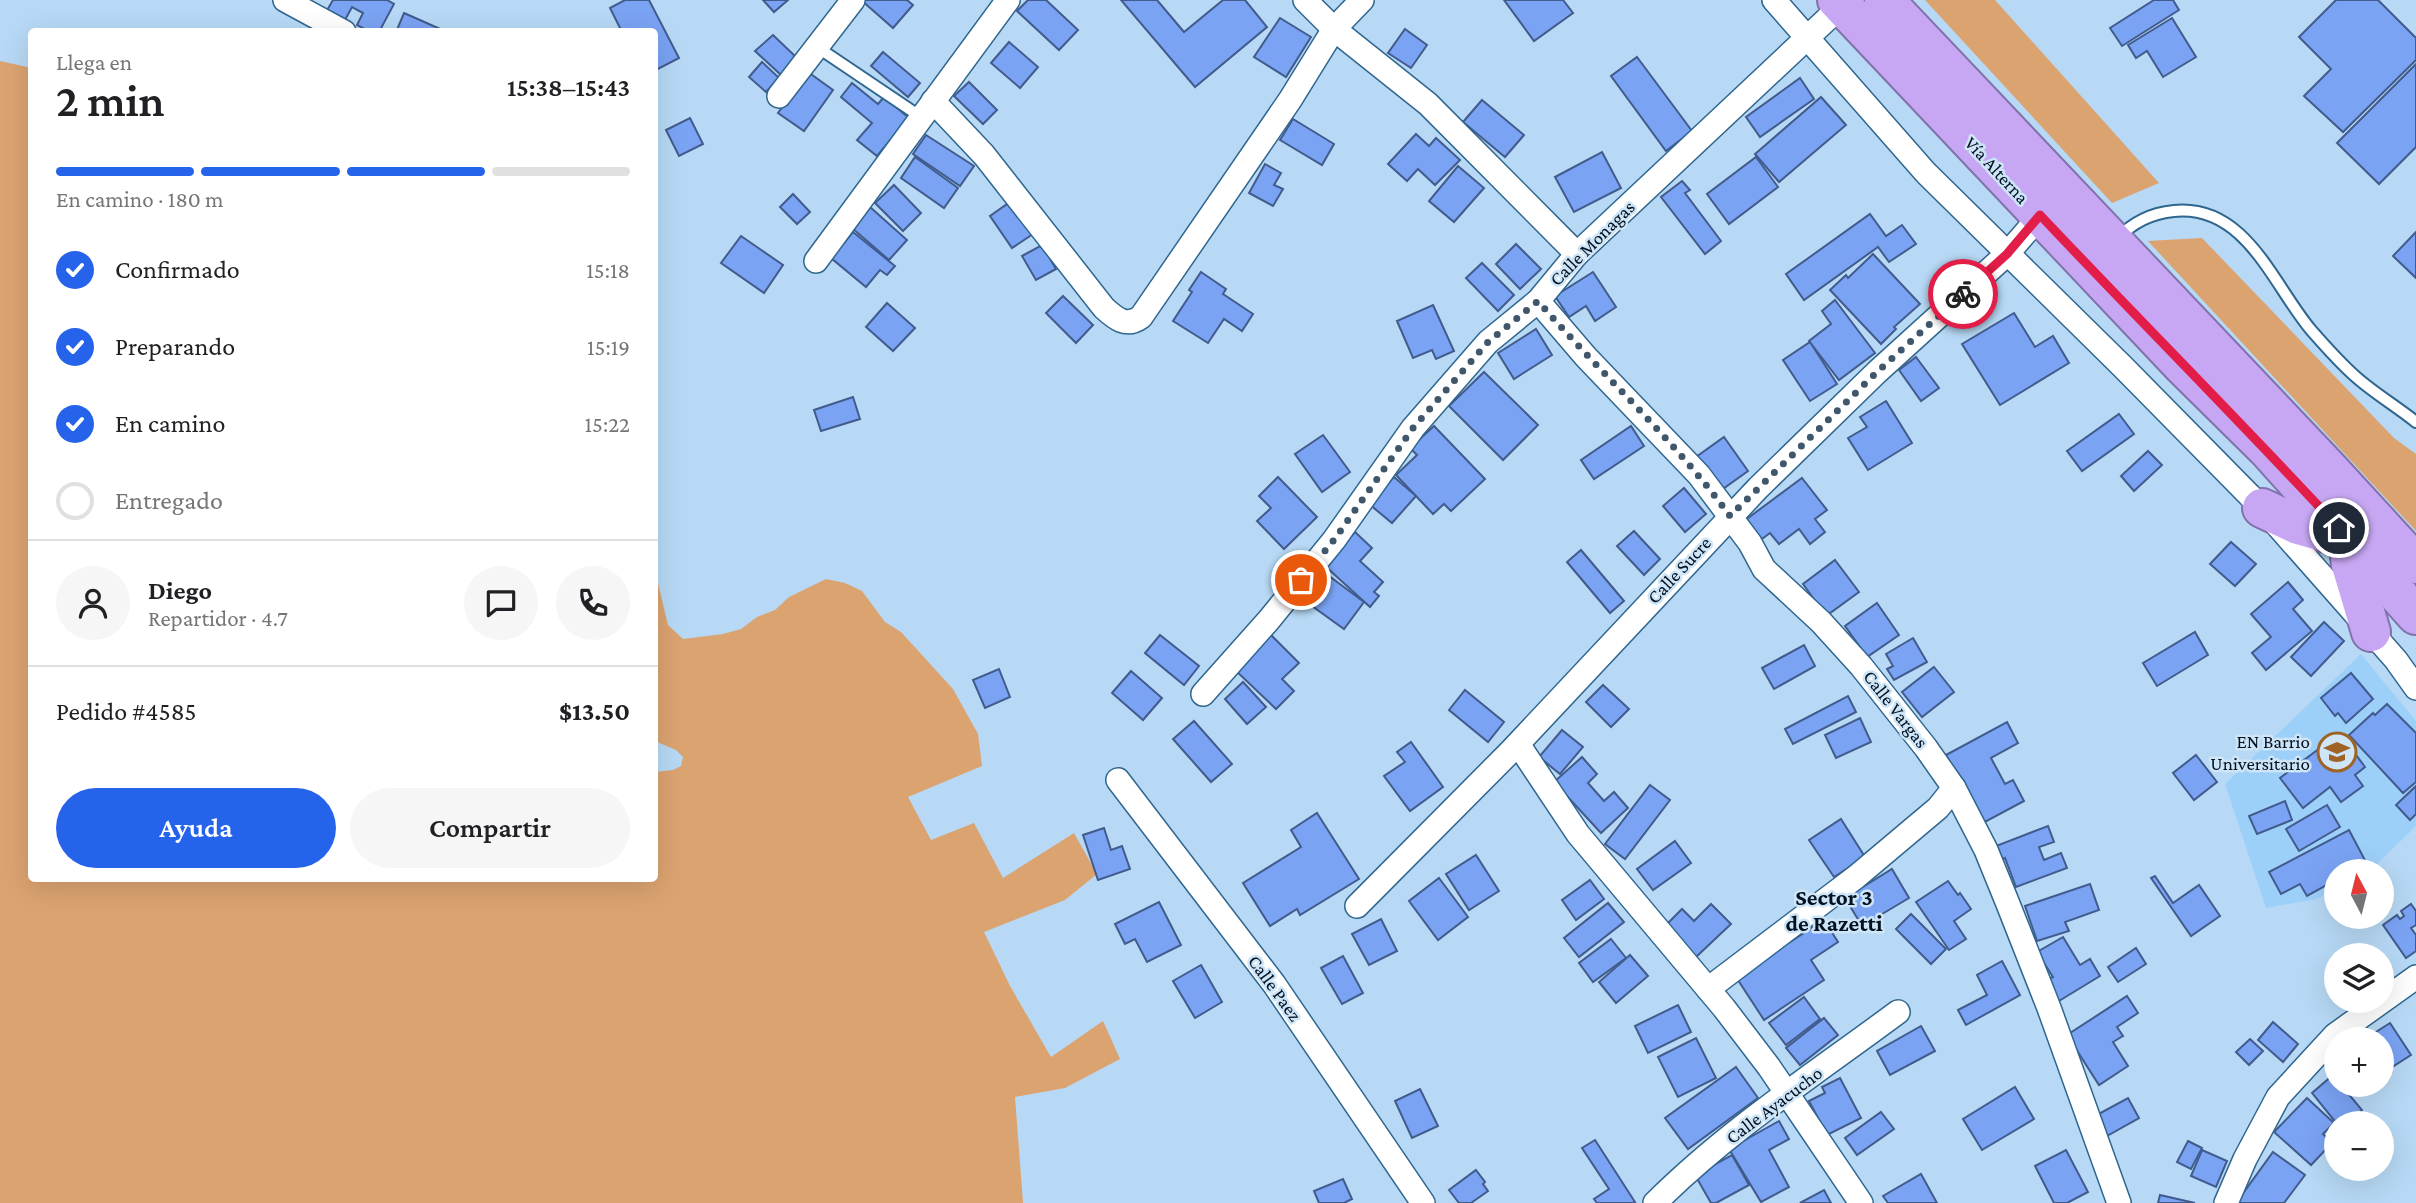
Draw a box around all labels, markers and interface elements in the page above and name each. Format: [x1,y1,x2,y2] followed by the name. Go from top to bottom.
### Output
[56,49,132,75] text: Llega en
[507,73,630,102] text: 15:38–15:43
[56,75,164,126] text: 2 min
[1961,132,2033,208] street label: Vía Alterna
[56,186,224,212] text: En camino · 180 m
[1545,196,1639,290] street label: Calle Monagas
[56,251,94,289] icon: check
[115,255,240,284] text: Confirmado
[586,257,630,283] text: 15:18
[1928,259,1998,329] courier
[1944,275,1982,313] icon: bike
[56,328,94,366] icon: check
[115,332,235,361] text: Preparando
[587,334,630,360] text: 15:19
[56,405,94,443] icon: check
[115,409,225,438] text: En camino
[584,411,630,437] text: 15:22
[115,486,223,515] text: Entregado
[2309,498,2369,558] pin
[2320,509,2358,547] icon: home
[1643,532,1715,608] street label: Calle Sucre
[1271,550,1331,610] pin
[1282,561,1320,599] icon: bag
[56,566,130,640] button: person
[464,566,538,640] button: chat
[556,566,630,640] button: phone
[148,576,212,605] text: Diego
[148,605,288,631] text: Repartidor · 4.7
[1859,666,1933,752] street label: Calle Vargas
[56,697,197,726] text: Pedido #4585
[559,697,630,726] text: $13.50
[2210,731,2310,774] place label: EN Barrio Universitario
[2316,731,2358,773] school or university icon: EN Barrio Universitario
[56,788,336,868] button: Ayuda
[350,788,630,868] button: Compartir
[2324,859,2394,929] north arrow
[2324,859,2394,1181] map controls
[1785,884,1883,936] district label: Sector 3 de Razetti
[2324,943,2394,1013] button: layers
[1244,951,1306,1025] street label: Calle Paez
[2324,1027,2394,1097] button: +
[1722,1062,1826,1148] street label: Calle Ayacucho
[2324,1111,2394,1181] button: −

